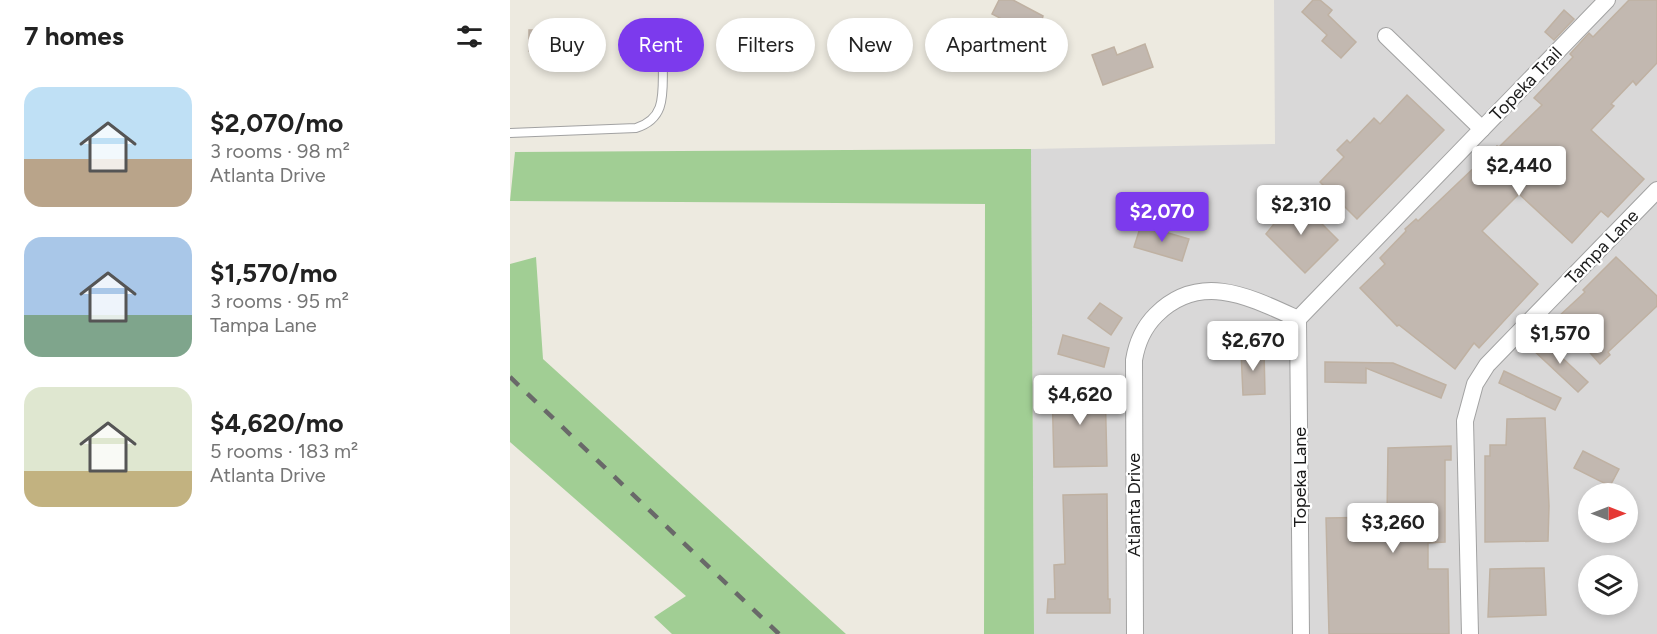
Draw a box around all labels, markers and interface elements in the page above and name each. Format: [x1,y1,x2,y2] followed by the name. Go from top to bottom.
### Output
[528,18,606,72] chip: Buy
[618,18,704,72] chip: Rent
[716,18,815,72] chip: Filters
[827,18,913,72] chip: New
[925,18,1068,72] chip: Apartment
[24,20,124,52] text: 7 homes
[453,20,486,53] icon: filters
[1485,42,1567,126] street label: Topeka Trail
[210,107,343,139] text: $2,070/mo
[72,111,144,183] icon: home
[210,139,350,163] text: 3 rooms · 98 m²
[1470,146,1568,197] pin: $2,440
[1486,153,1552,177] text: $2,440
[210,163,326,187] text: Atlanta Drive
[1252,185,1350,236] pin: $2,310
[1113,192,1211,243] pin: $2,070
[1271,192,1331,216] text: $2,310
[1130,199,1194,223] text: $2,070
[1561,205,1643,289] street label: Tampa Lane
[210,257,337,289] text: $1,570/mo
[72,261,144,333] icon: home
[210,289,349,313] text: 3 rooms · 95 m²
[210,313,317,337] text: Tampa Lane
[1511,314,1609,365] pin: $1,570
[1204,321,1302,372] pin: $2,670
[1530,321,1590,345] text: $1,570
[1221,328,1285,352] text: $2,670
[1031,375,1129,426] pin: $4,620
[1047,382,1113,406] text: $4,620
[210,407,344,439] text: $4,620/mo
[72,411,144,483] icon: home
[1289,427,1311,527] street label: Topeka Lane
[210,439,358,463] text: 5 rooms · 183 m²
[1123,453,1145,557] street label: Atlanta Drive
[210,463,326,487] text: Atlanta Drive
[1578,483,1638,543] north arrow
[1578,483,1638,615] map controls
[1344,503,1442,554] pin: $3,260
[1361,510,1425,534] text: $3,260
[1578,555,1638,615] button: layers

